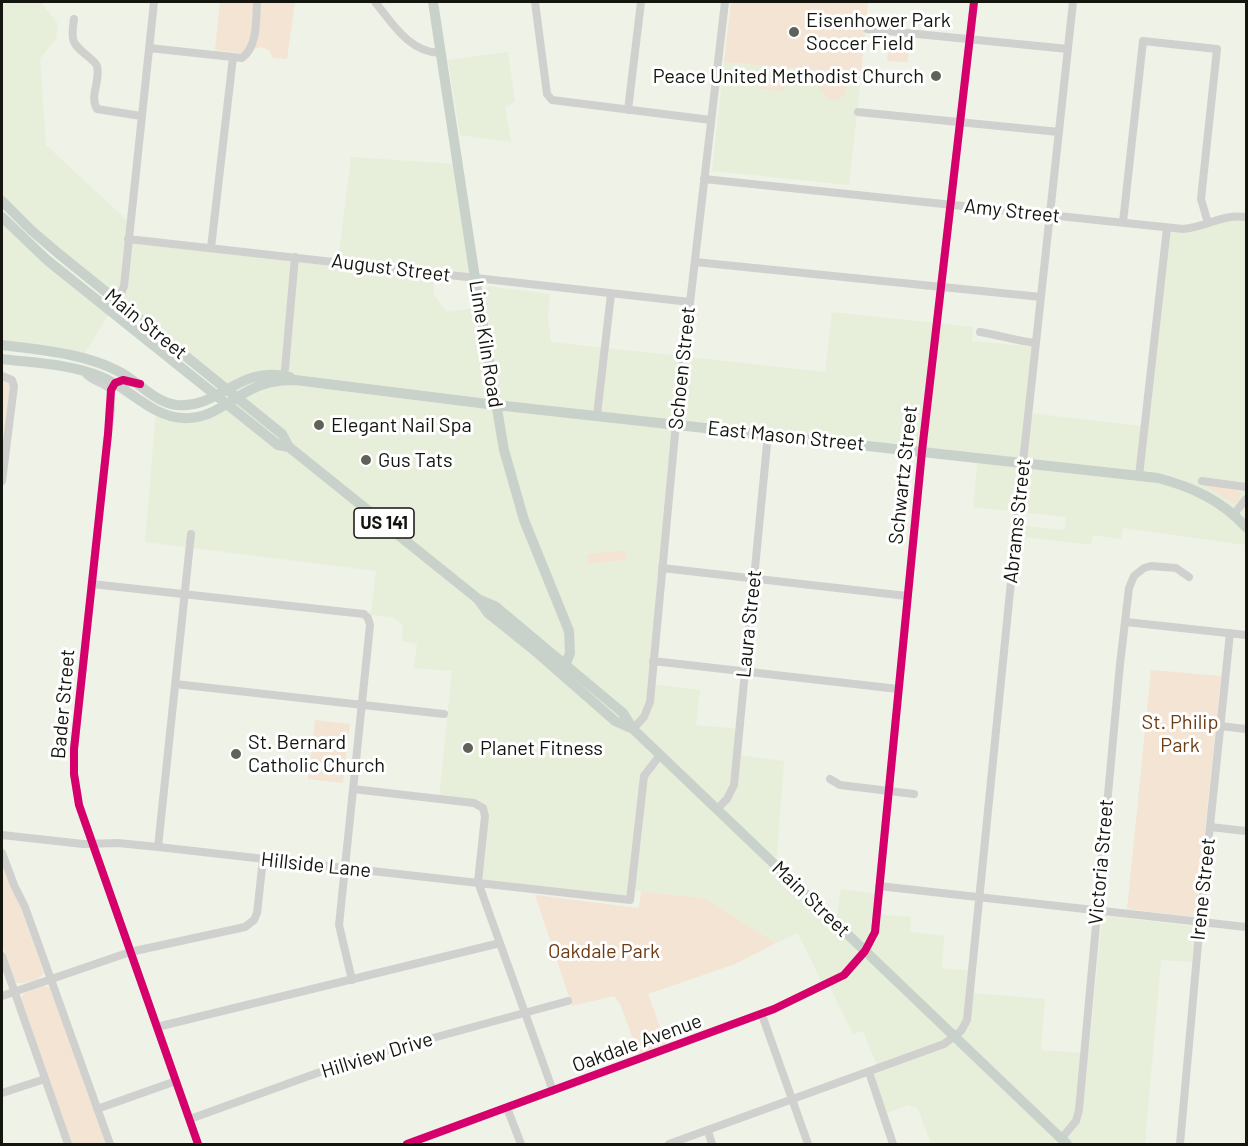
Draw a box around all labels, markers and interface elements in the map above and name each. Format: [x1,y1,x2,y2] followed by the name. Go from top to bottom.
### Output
[806,8,951,55] place label: Eisenhower Park Soccer Field
[787,25,801,39] marker: Eisenhower Park Soccer Field
[653,64,924,88] place label: Peace United Methodist Church
[929,69,943,83] marker: Peace United Methodist Church
[963,194,1061,228] street label: Amy Street
[330,249,452,287] street label: August Street
[464,279,508,409] street label: Lime Kiln Road
[100,284,192,364] street label: Main Street
[664,305,700,431] street label: Schoen Street
[884,404,922,546] street label: Schwartz Street
[331,413,472,437] place label: Elegant Nail Spa
[706,416,866,456] street label: East Mason Street
[312,418,326,432] marker: Elegant Nail Spa
[378,448,453,472] place label: Gus Tats
[359,453,373,467] marker: Gus Tats
[999,457,1035,585] street label: Abrams Street
[354,508,414,538] road number: US 141
[731,569,767,679] street label: Laura Street
[46,648,80,760] street label: Bader Street
[1142,710,1218,757] park label: St. Philip Park
[248,730,385,777] place label: St. Bernard Catholic Church
[480,736,603,760] place label: Planet Fitness
[461,741,475,755] marker: Planet Fitness
[229,747,243,761] marker: St. Bernard Catholic Church
[1084,798,1118,926] street label: Victoria Street
[1186,837,1220,941] street label: Irene Street
[260,847,372,883] street label: Hillside Lane
[767,856,855,942] street label: Main Street
[548,939,660,963] park label: Oakdale Park
[569,1008,705,1078] street label: Oakdale Avenue
[318,1027,436,1083] street label: Hillview Drive

